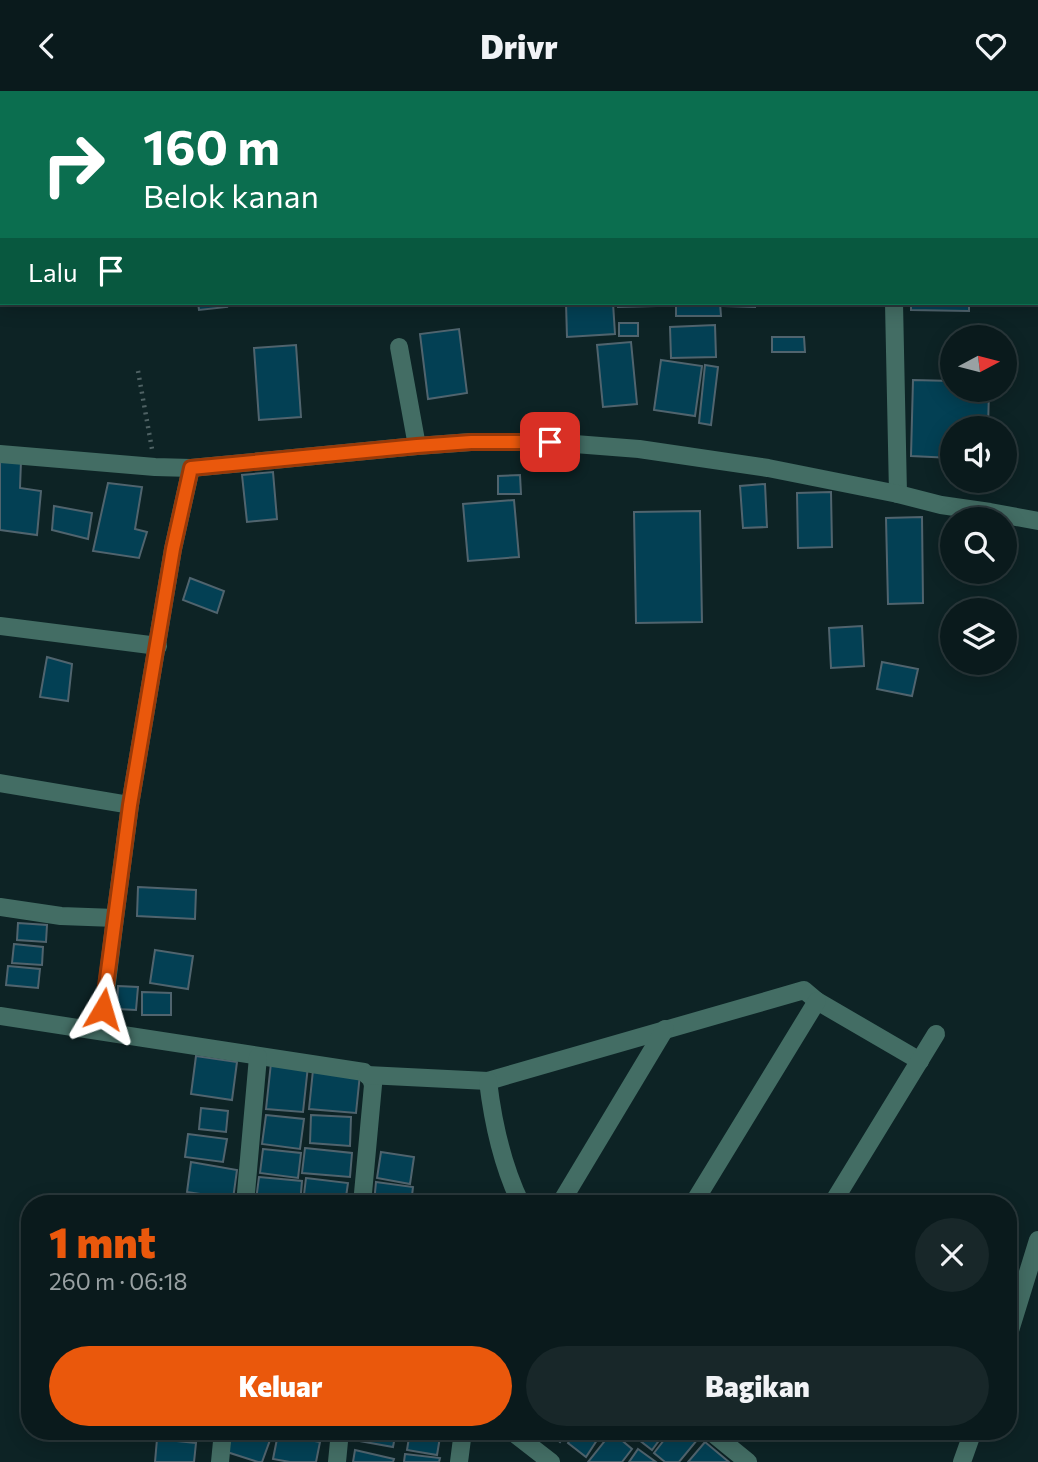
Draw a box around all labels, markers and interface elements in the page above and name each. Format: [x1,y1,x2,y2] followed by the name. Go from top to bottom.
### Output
[480,26,558,66] text: Drivr
[28,27,66,65] icon: back
[972,27,1010,65] icon: heart
[143,115,280,175] text: 160 m
[28,119,119,210] icon: right
[143,175,319,215] text: Belok kanan
[92,252,130,290] icon: arrive
[28,256,78,287] text: Lalu
[940,325,1017,403] north arrow
[940,325,1017,675] map controls
[520,412,580,472] pin
[940,416,1017,493] button: sound
[531,423,569,461] icon: arrive
[940,507,1017,584] button: search
[940,598,1017,675] button: layers
[66,972,140,1046] position arrow
[49,1215,156,1267] text: 1 mnt
[915,1218,989,1292] button: close
[49,1267,188,1295] text: 260 m · 06:18
[49,1346,512,1426] button: Keluar
[526,1346,989,1426] button: Bagikan

